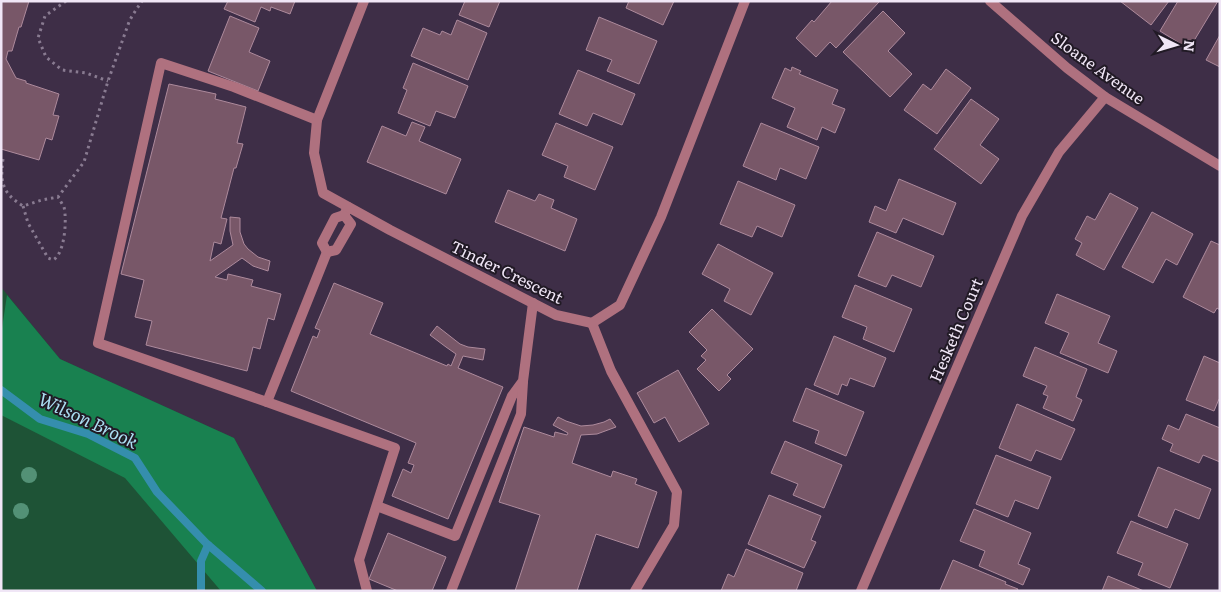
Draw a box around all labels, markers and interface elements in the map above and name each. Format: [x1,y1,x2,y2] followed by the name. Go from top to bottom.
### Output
[1151,20,1201,70] north arrow
[1047,25,1150,109] street label: Sloane Avenue
[1179,39,1200,53] text: N
[447,233,568,309] street label: Tinder Crescent
[922,273,988,385] street label: Hesketh Court
[34,385,143,455] water label: Wilson Brook

